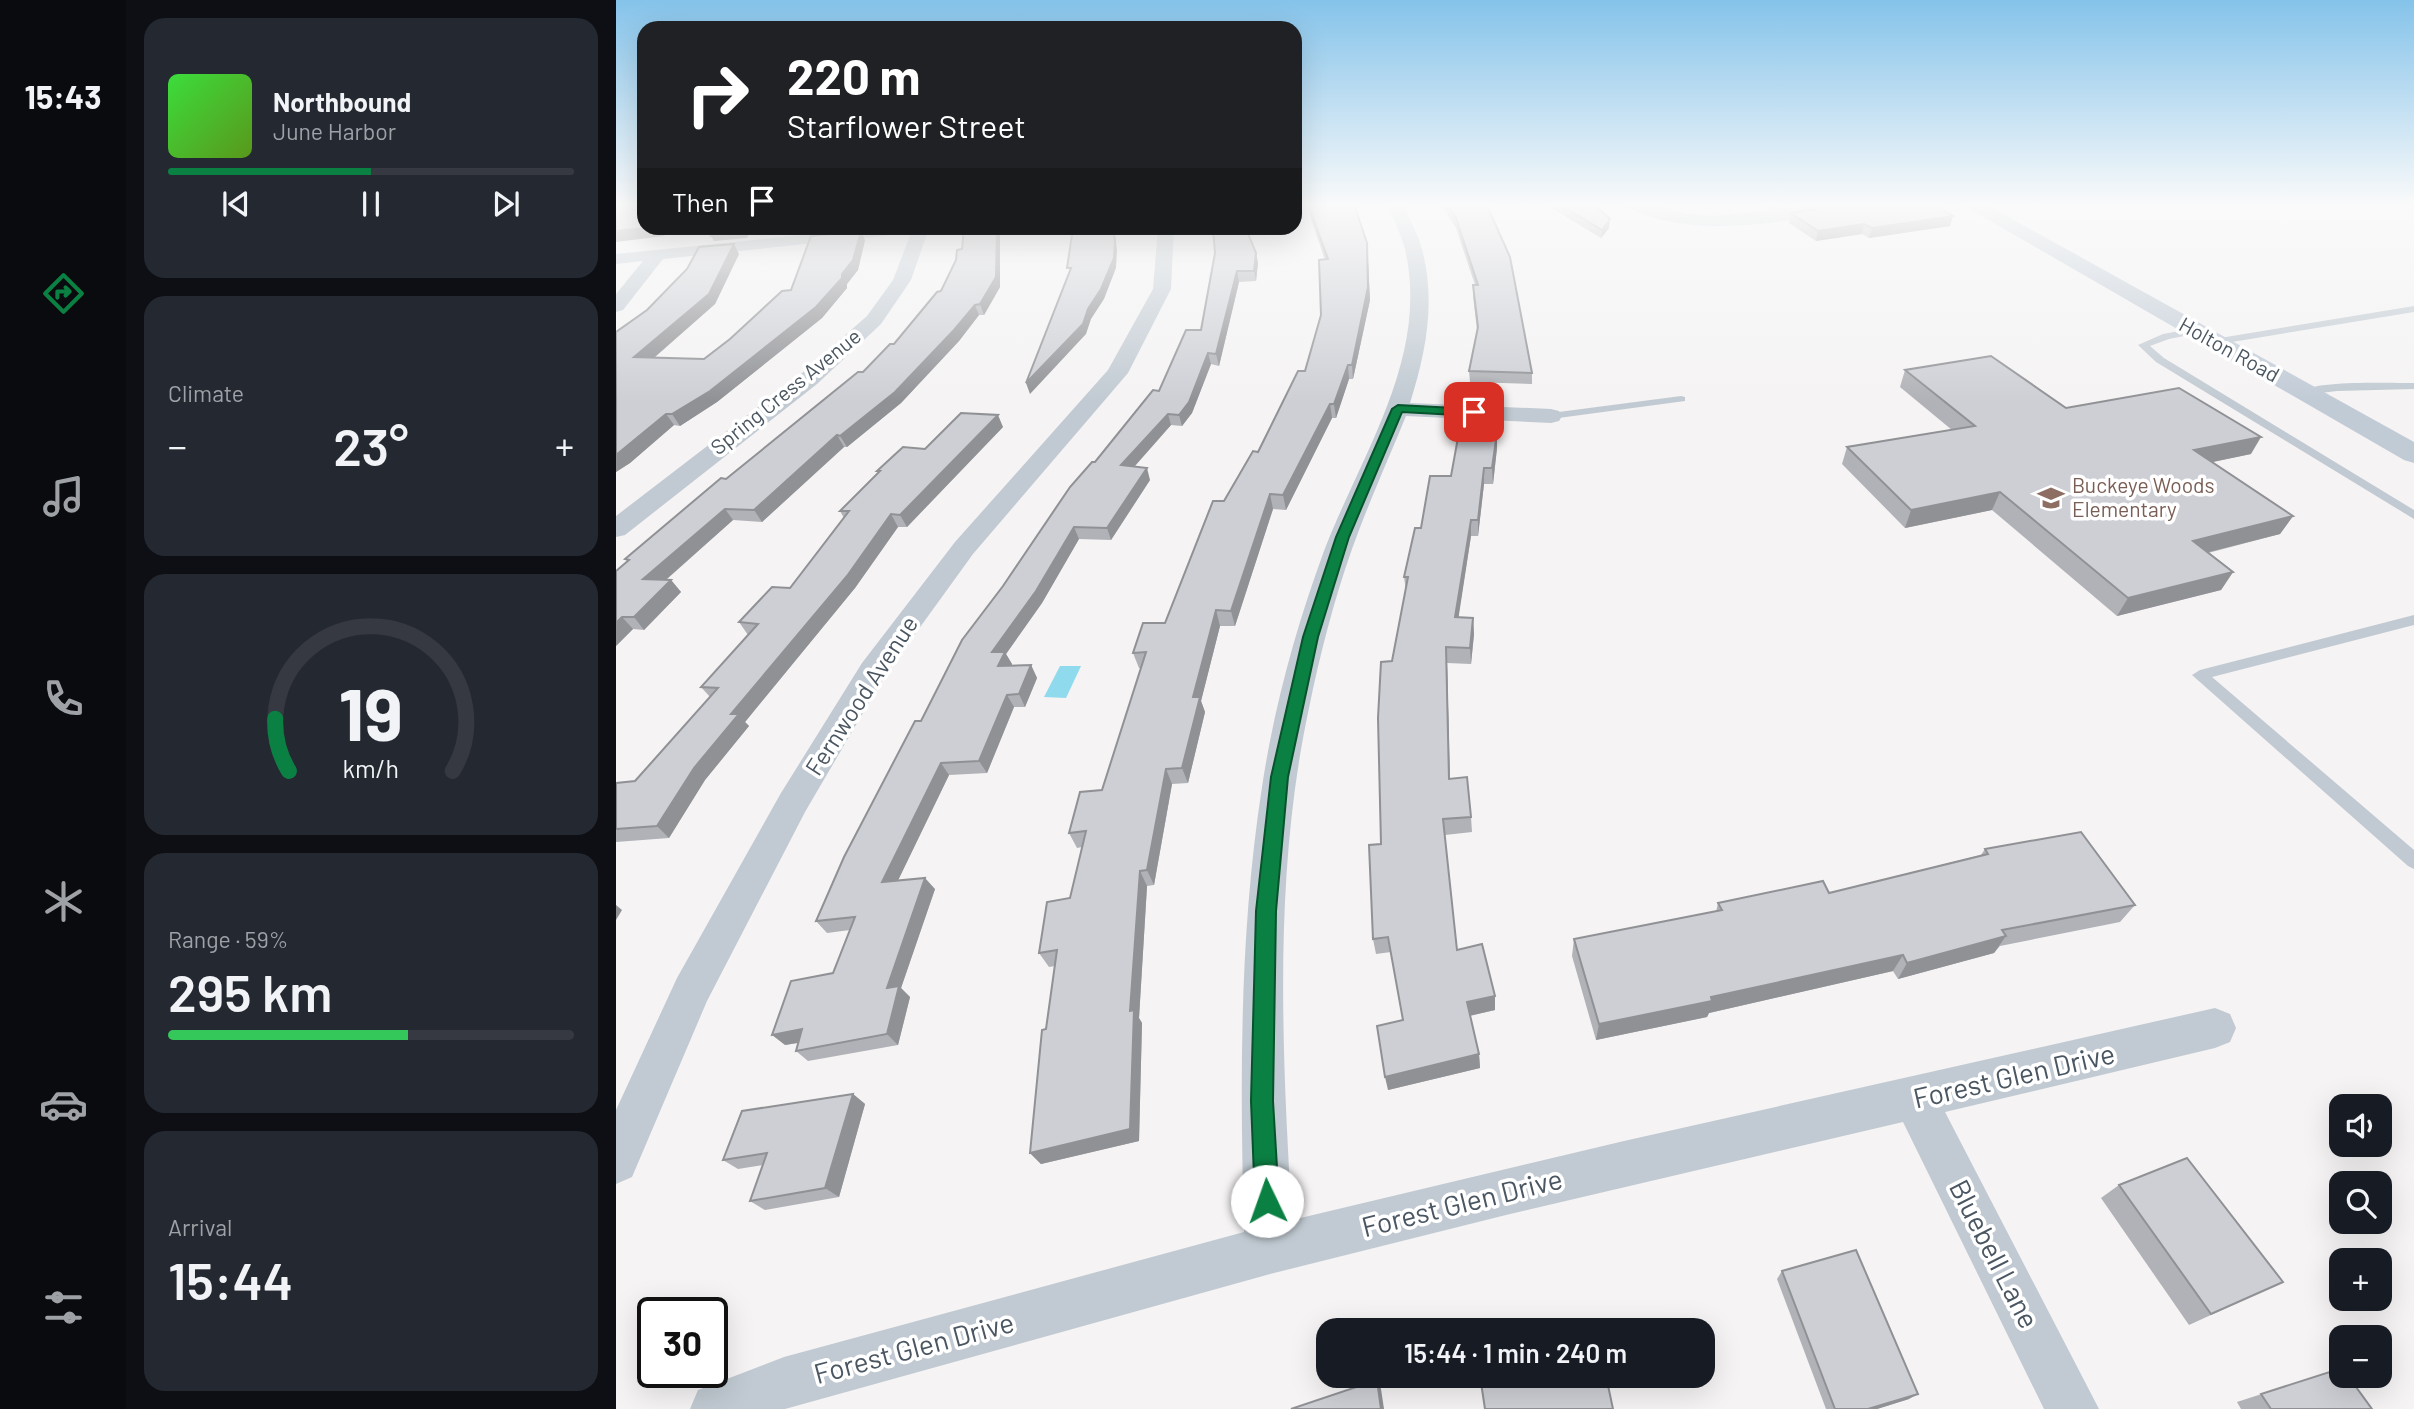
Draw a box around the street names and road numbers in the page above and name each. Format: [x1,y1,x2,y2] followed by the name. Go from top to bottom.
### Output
[2175,311,2284,386] street label: Holton Road
[705,323,865,459] street label: Spring Cress Avenue
[798,610,923,780] street label: Fernwood Avenue
[1910,1035,2118,1115] street label: Forest Glen Drive
[1358,1161,1566,1243] street label: Forest Glen Drive
[1943,1173,2047,1334] street label: Bluebell Lane
[810,1304,1017,1390] street label: Forest Glen Drive

